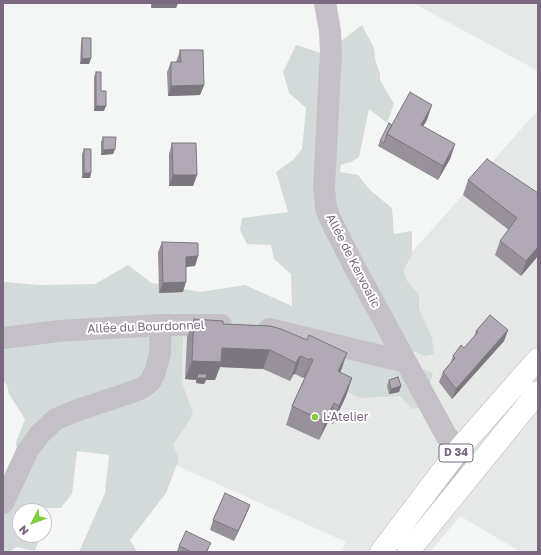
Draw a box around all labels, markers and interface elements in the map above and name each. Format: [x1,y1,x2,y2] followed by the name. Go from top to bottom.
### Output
[323,212,383,310] street label: Allée de Kervoalic
[87,318,205,336] street label: Allée du Bourdonnel
[323,410,368,424] place label: L'Atelier
[310,412,320,422] marker: L'Atelier
[439,444,473,462] road number: D 34
[12,503,52,543] north arrow
[16,523,31,538] text: N

